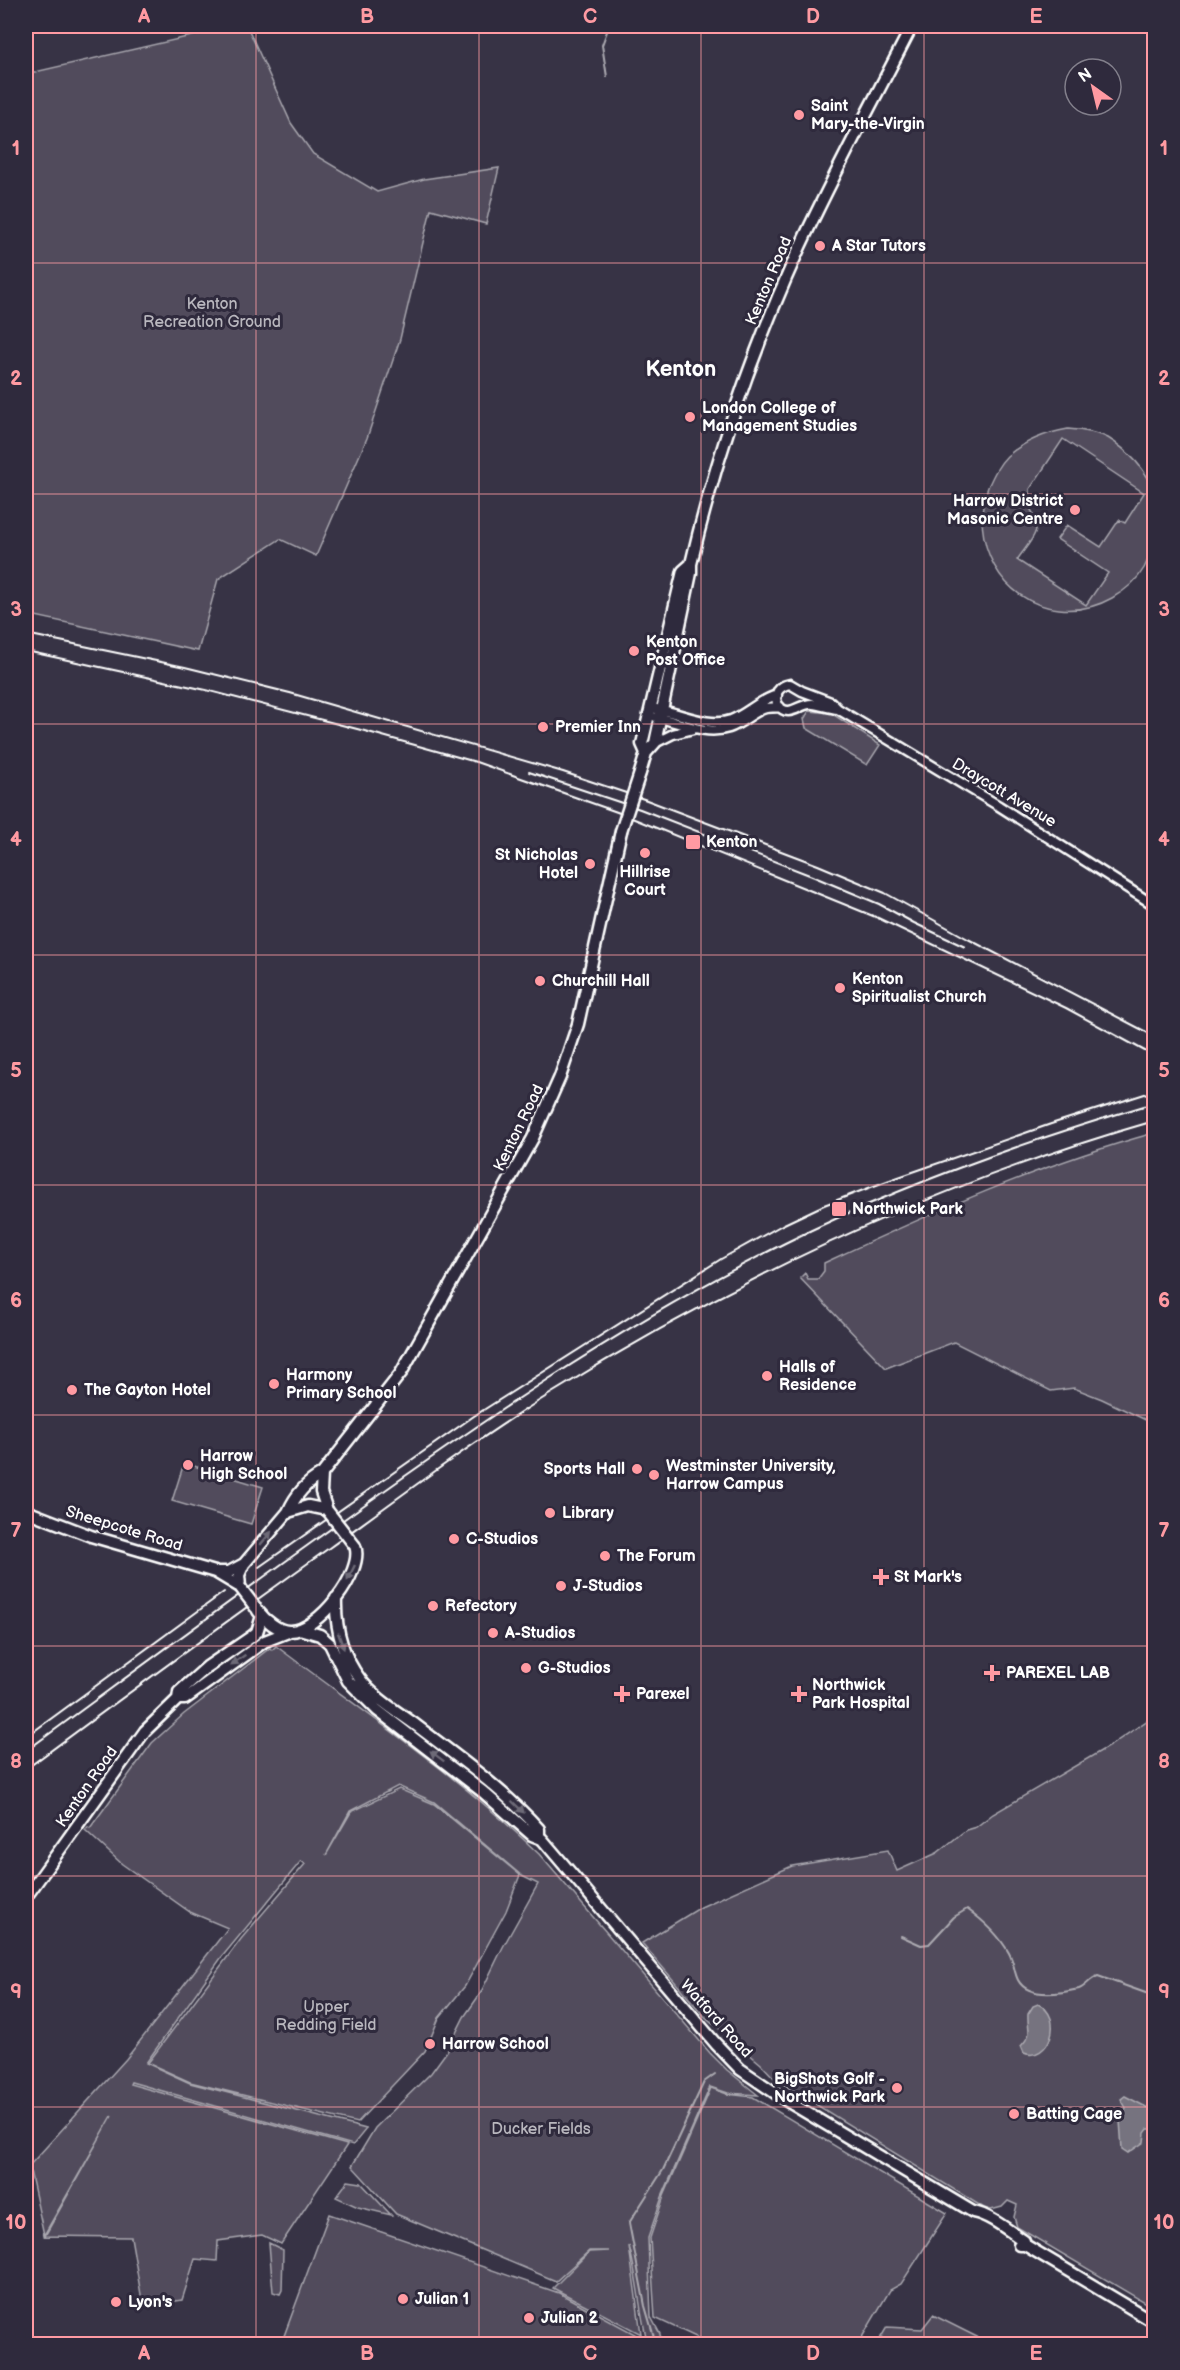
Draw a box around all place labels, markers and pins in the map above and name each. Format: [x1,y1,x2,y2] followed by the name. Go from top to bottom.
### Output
[811,97,925,134] place label: Saint Mary-the-Virgin
[792,108,806,122] marker: Saint Mary-the-Virgin
[831,237,926,256] place label: A Star Tutors
[813,239,827,253] marker: A Star Tutors
[702,399,857,436] place label: London College of Management Studies
[683,410,697,424] marker: London College of Management Studies
[947,492,1064,529] place label: Harrow District Masonic Centre
[1068,503,1082,517] marker: Harrow District Masonic Centre
[646,633,725,670] place label: Kenton Post Office
[627,644,641,658] marker: Kenton Post Office
[555,718,641,737] place label: Premier Inn
[536,720,550,734] marker: Premier Inn
[684,833,702,851] marker: Kenton
[706,833,758,852] place label: Kenton
[495,846,578,883] place label: St Nicholas Hotel
[638,846,652,860] marker: Hillrise Court
[583,857,597,871] marker: St Nicholas Hotel
[619,863,671,900] place label: Hillrise Court
[852,970,987,1007] place label: Kenton Spiritualist Church
[552,972,650,991] place label: Churchill Hall
[533,974,547,988] marker: Churchill Hall
[833,981,847,995] marker: Kenton Spiritualist Church
[830,1200,848,1218] marker: Northwick Park
[852,1200,964,1219] place label: Northwick Park
[779,1358,856,1395] place label: Halls of Residence
[286,1366,396,1403] place label: Harmony Primary School
[760,1369,774,1383] marker: Halls of Residence
[267,1377,281,1391] marker: Harmony Primary School
[84,1381,211,1400] place label: The Gayton Hotel
[65,1383,79,1397] marker: The Gayton Hotel
[200,1447,287,1484] place label: Harrow High School
[666,1457,836,1494] place label: Westminster University, Harrow Campus
[181,1458,195,1472] marker: Harrow High School
[544,1460,625,1479] place label: Sports Hall
[630,1462,644,1476] marker: Sports Hall
[647,1468,661,1482] marker: Westminster University, Harrow Campus
[562,1504,614,1523] place label: Library
[543,1506,557,1520] marker: Library
[466,1530,538,1549] place label: C-Studios
[447,1532,461,1546] marker: C-Studios
[617,1547,696,1566] place label: The Forum
[598,1549,612,1563] marker: The Forum
[872,1568,890,1586] marker: St Mark's
[894,1568,962,1587] place label: St Mark's
[573,1577,643,1596] place label: J-Studios
[554,1579,568,1593] marker: J-Studios
[445,1597,518,1616] place label: Refectory
[426,1599,440,1613] marker: Refectory
[504,1624,575,1643] place label: A-Studios
[486,1626,500,1640] marker: A-Studios
[538,1659,611,1678] place label: G-Studios
[519,1661,533,1675] marker: G-Studios
[983,1664,1001,1682] marker: PAREXEL LAB
[1006,1664,1110,1683] place label: PAREXEL LAB
[812,1676,910,1713] place label: Northwick Park Hospital
[613,1685,631,1703] marker: Parexel
[636,1685,690,1704] place label: Parexel
[790,1685,808,1703] marker: Northwick Park Hospital
[442,2035,549,2054] place label: Harrow School
[423,2037,437,2051] marker: Harrow School
[774,2070,886,2107] place label: BigShots Golf - Northwick Park
[890,2081,904,2095] marker: BigShots Golf - Northwick Park
[1026,2105,1122,2124] place label: Batting Cage
[1007,2107,1021,2121] marker: Batting Cage
[415,2290,469,2309] place label: Julian 1
[396,2292,410,2306] marker: Julian 1
[128,2293,173,2312] place label: Lyon's
[109,2295,123,2309] marker: Lyon's
[541,2309,599,2328] place label: Julian 2
[522,2311,536,2325] marker: Julian 2

